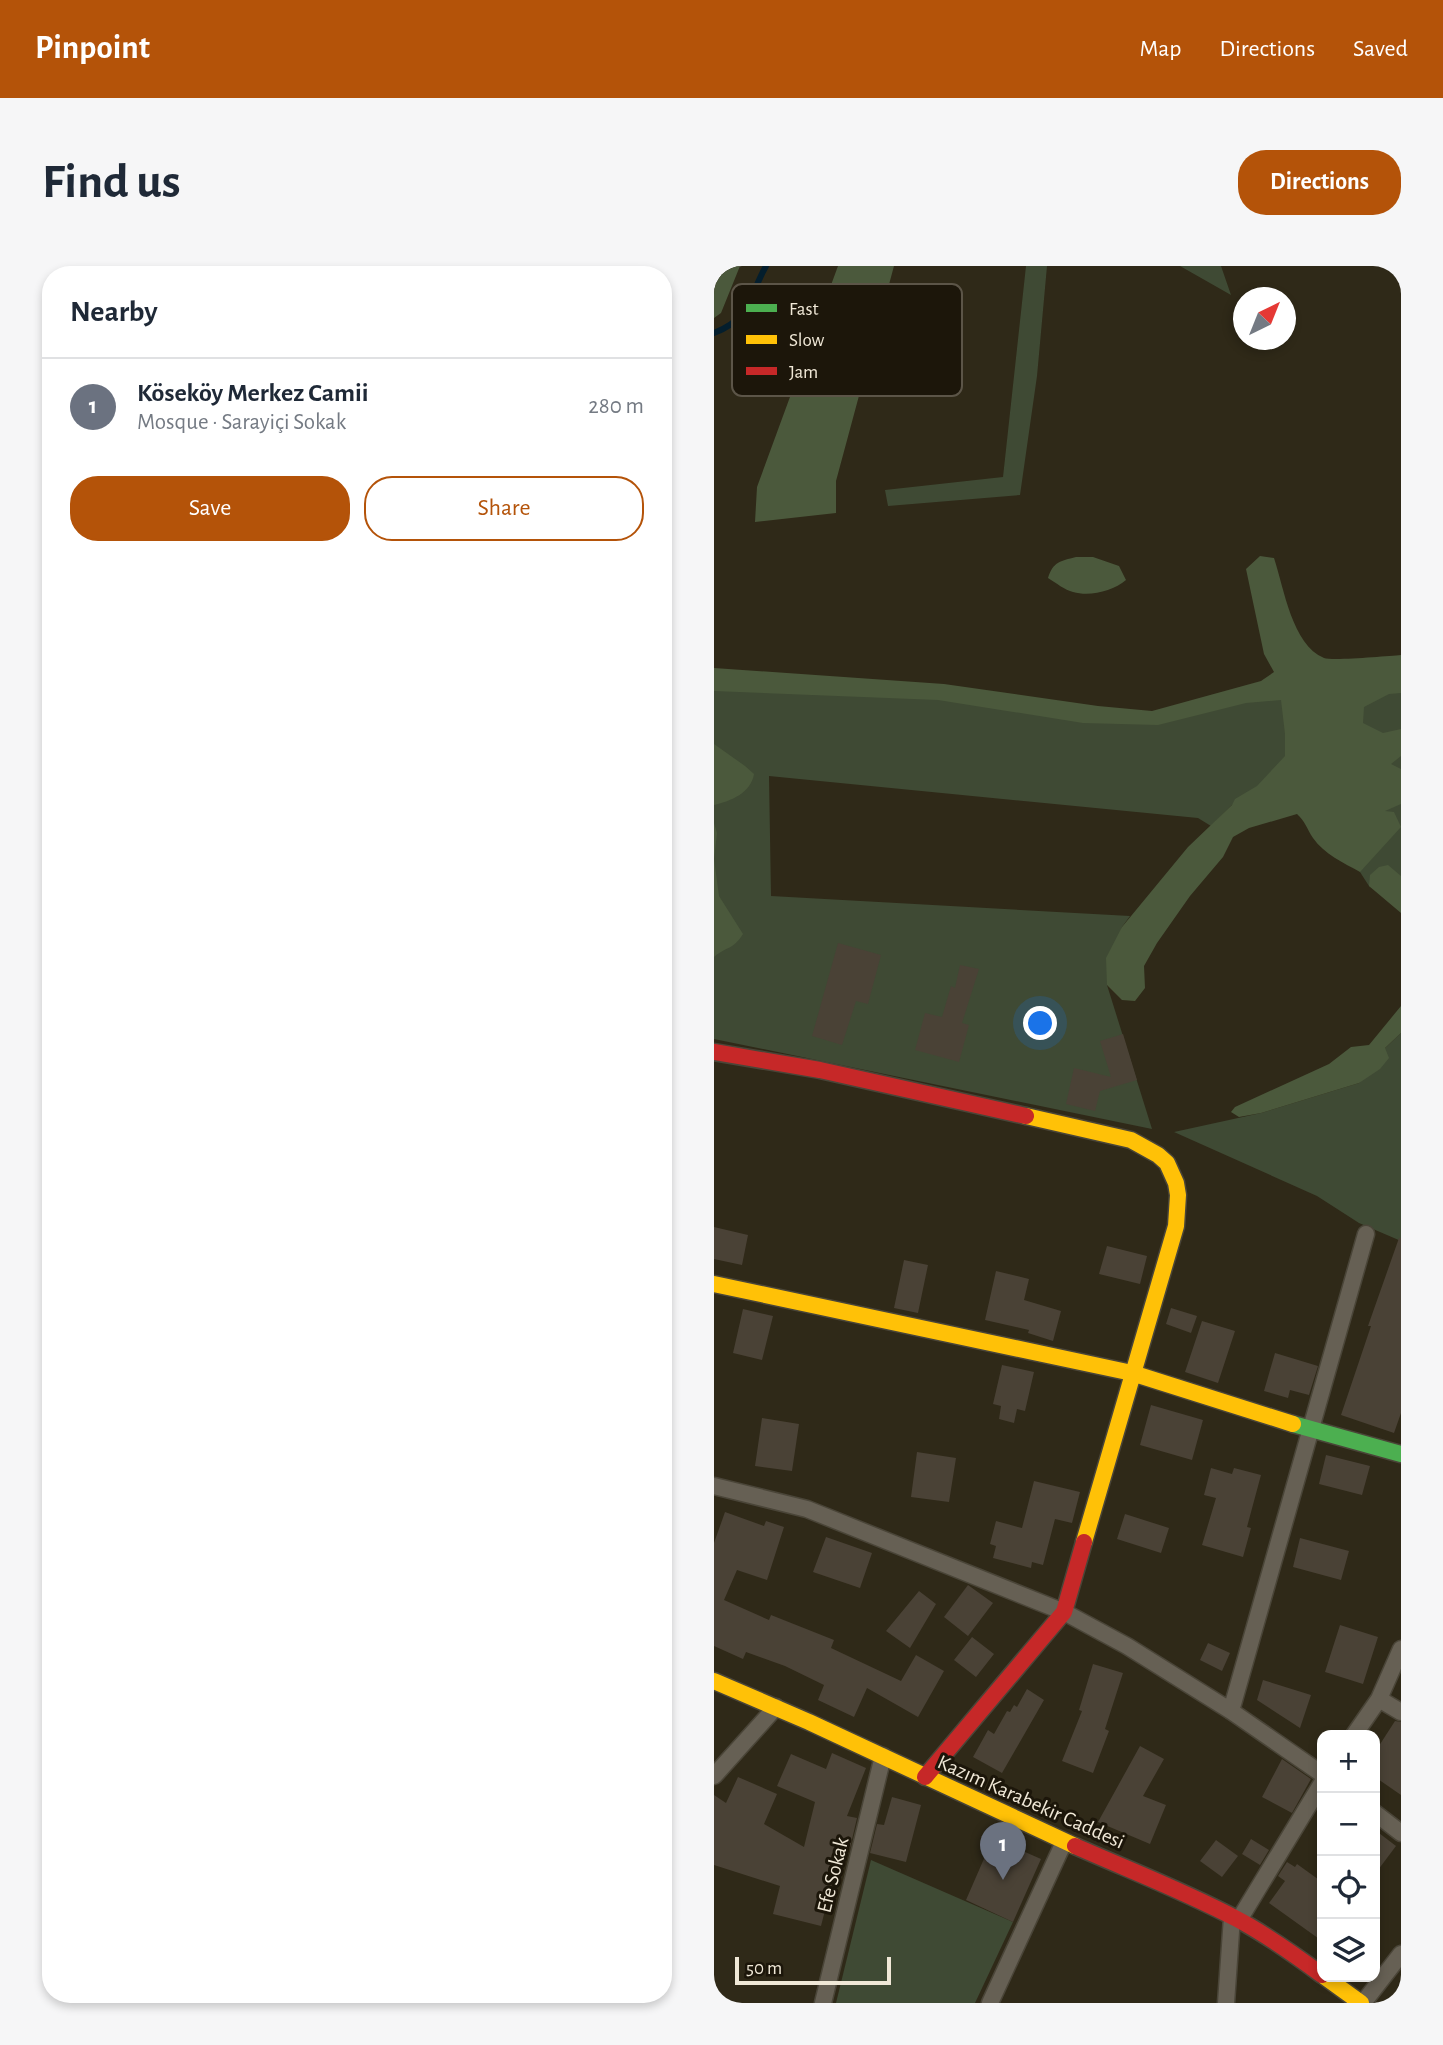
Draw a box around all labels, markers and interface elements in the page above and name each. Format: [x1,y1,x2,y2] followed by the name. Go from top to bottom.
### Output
[35,32,150,65] text: Pinpoint
[1139,37,1181,61] text: Map
[1219,37,1315,61] text: Directions
[1353,37,1408,61] text: Saved
[1238,150,1401,215] button: Directions
[42,158,181,207] text: Find us
[732,284,962,396] legend
[1233,287,1296,350] north arrow
[70,297,158,327] text: Nearby
[789,300,819,319] text: Fast
[789,331,825,350] text: Slow
[789,363,818,382] text: Jam
[137,380,369,406] text: Köseköy Merkez Camii
[89,395,97,418] text: 1
[588,395,644,418] text: 280 m
[137,411,346,434] text: Mosque · Sarayiçi Sokak
[70,476,350,541] button: Save
[364,476,644,541] button: Share
[1023,1006,1057,1040] your location
[1317,1730,1380,1982] map controls
[1317,1730,1380,1793] button: +
[934,1751,1128,1853] street label: Kazım Karabekir Caddesi
[1317,1793,1380,1856] button: −
[980,1822,1026,1880] pin: 1
[813,1835,853,1915] street label: Efe Sokak
[1317,1856,1380,1919] button: locate
[1317,1919,1380,1982] button: layers
[735,1954,891,1986] scale bar
[746,1959,782,1978] text: 50 m

